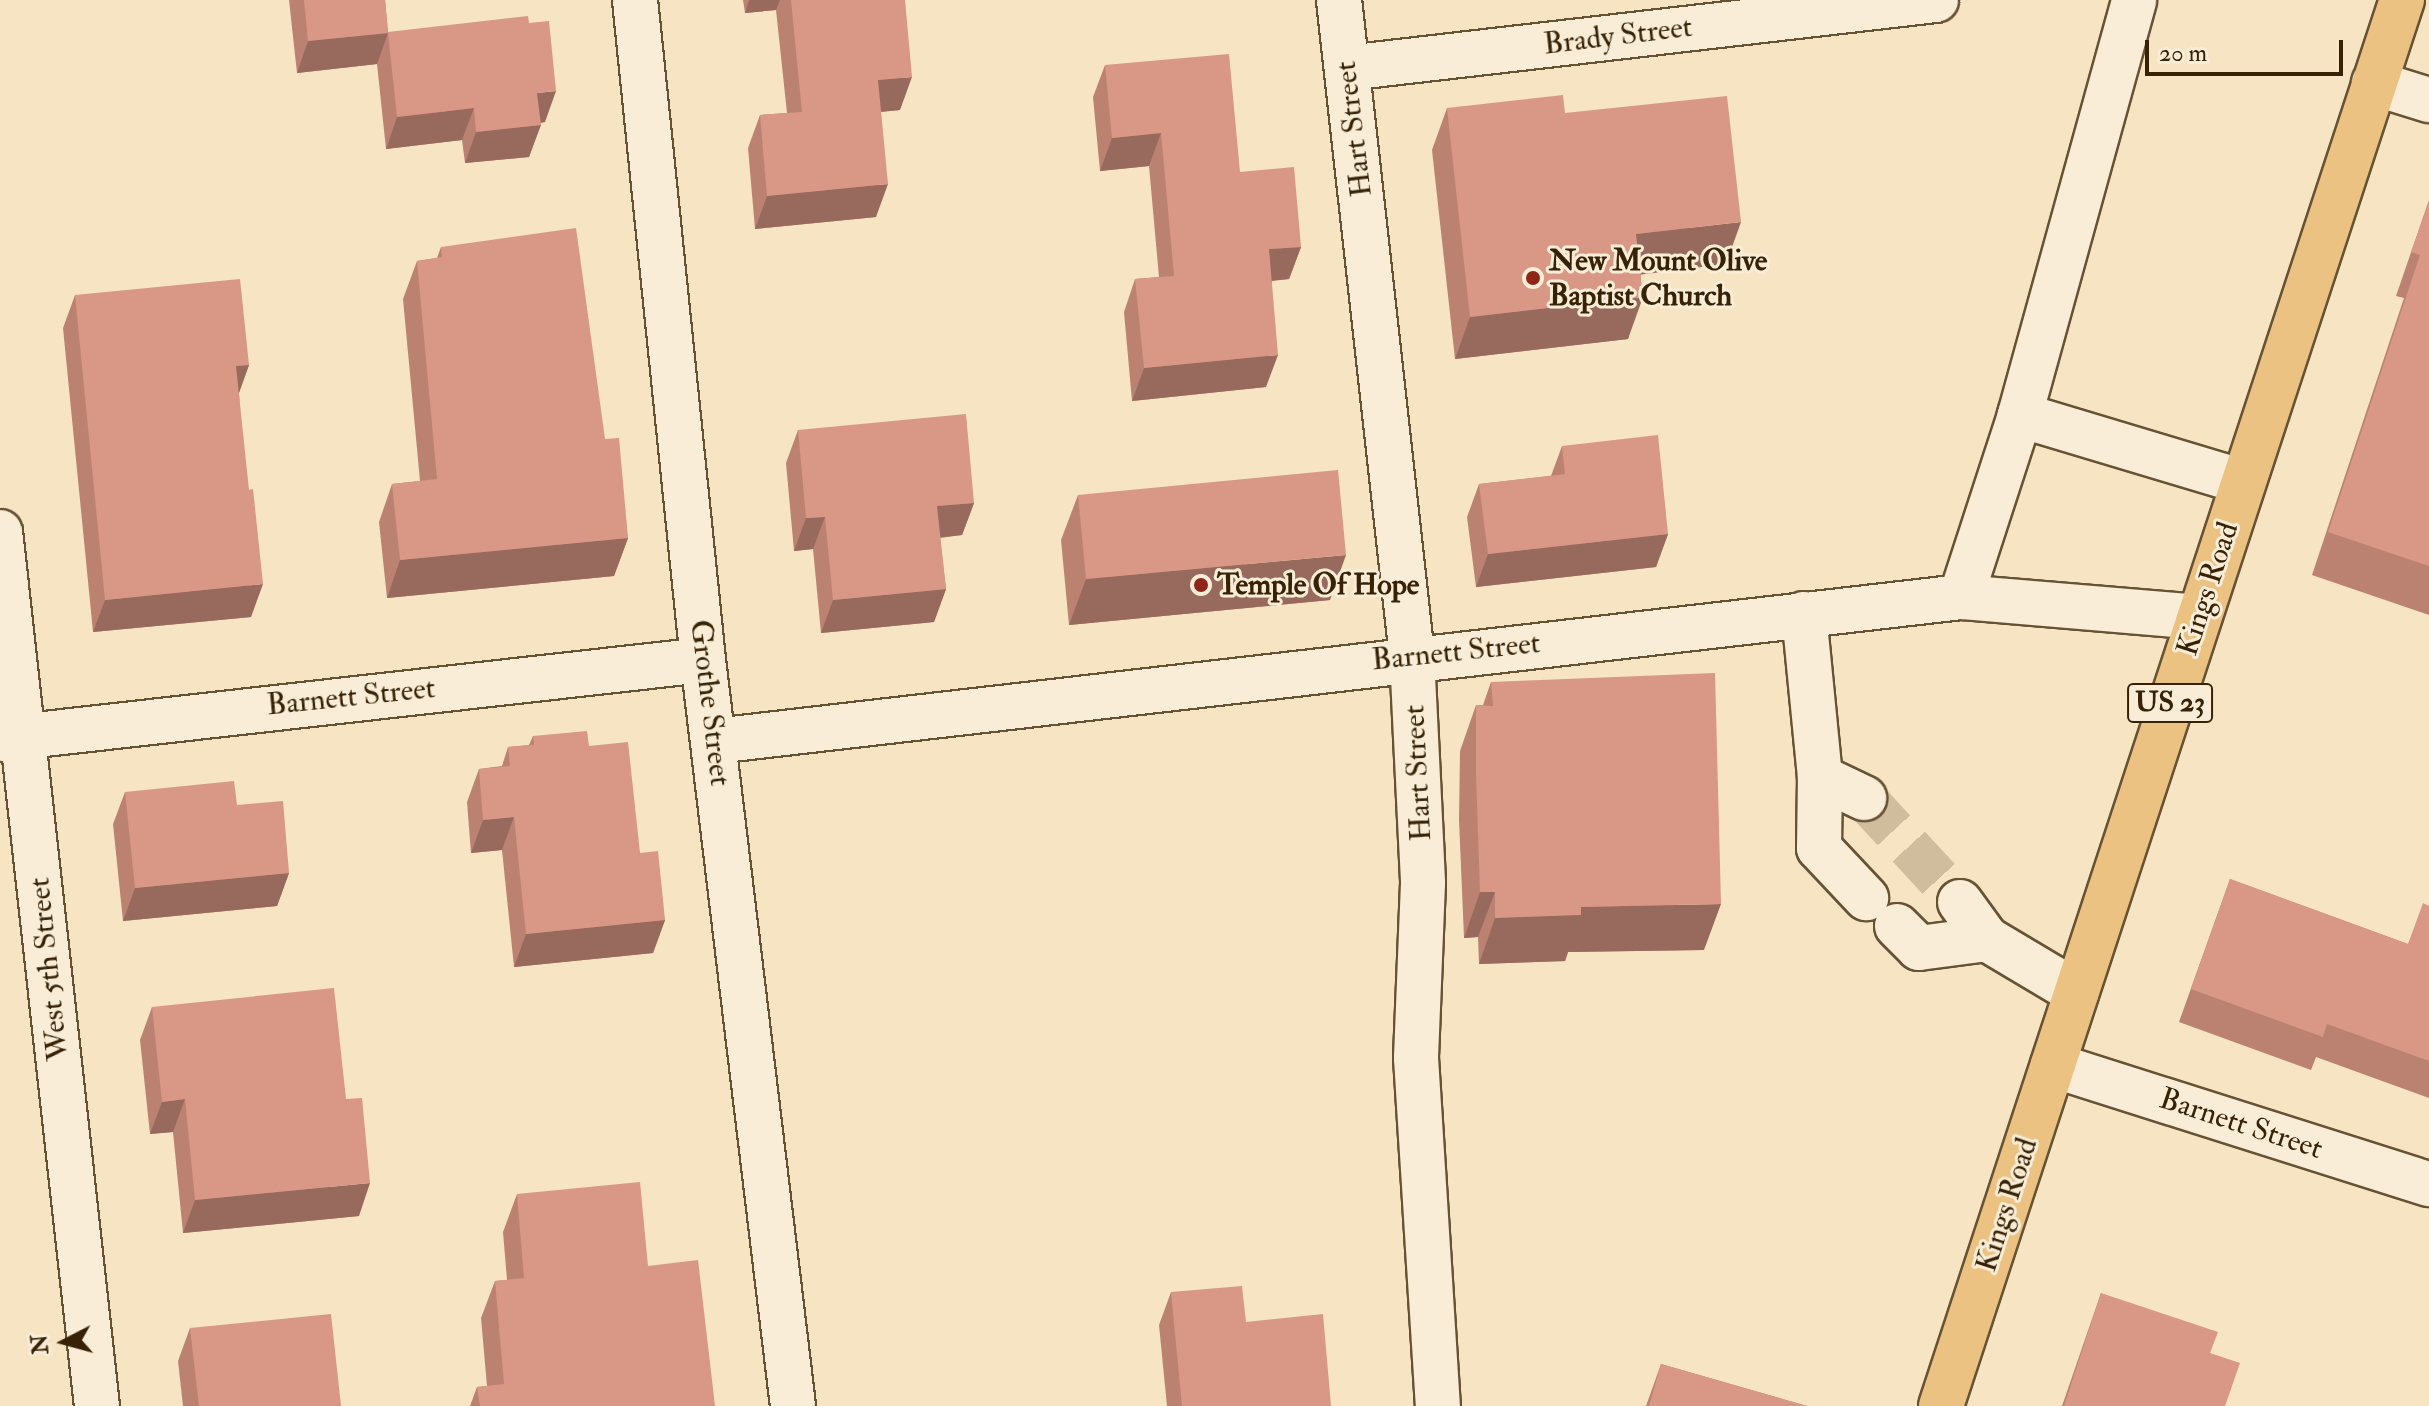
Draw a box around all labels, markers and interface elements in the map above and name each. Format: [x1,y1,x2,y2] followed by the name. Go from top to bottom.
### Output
[1542,9,1694,63] street label: Brady Street
[2149,24,2347,74] scale bar
[2159,38,2207,69] text: 20 m
[1328,59,1380,199] street label: Hart Street
[1549,243,1767,314] place label: New Mount Olive Baptist Church
[1524,269,1542,287] marker: New Mount Olive Baptist Church
[2169,518,2247,660] street label: Kings Road
[1217,567,1419,603] place label: Temple Of Hope
[1192,576,1210,594] marker: Temple Of Hope
[682,618,738,788] street label: Grothe Street
[1370,625,1542,679] street label: Barnett Street
[265,670,437,724] street label: Barnett Street
[2126,679,2214,727] road number: US 23
[1396,704,1440,842] street label: Hart Street
[21,876,77,1062] street label: West 5th Street
[2155,1081,2327,1167] street label: Barnett Street
[1968,1134,2046,1276] street label: Kings Road
[24,1302,104,1382] north arrow
[25,1333,55,1356] text: N

